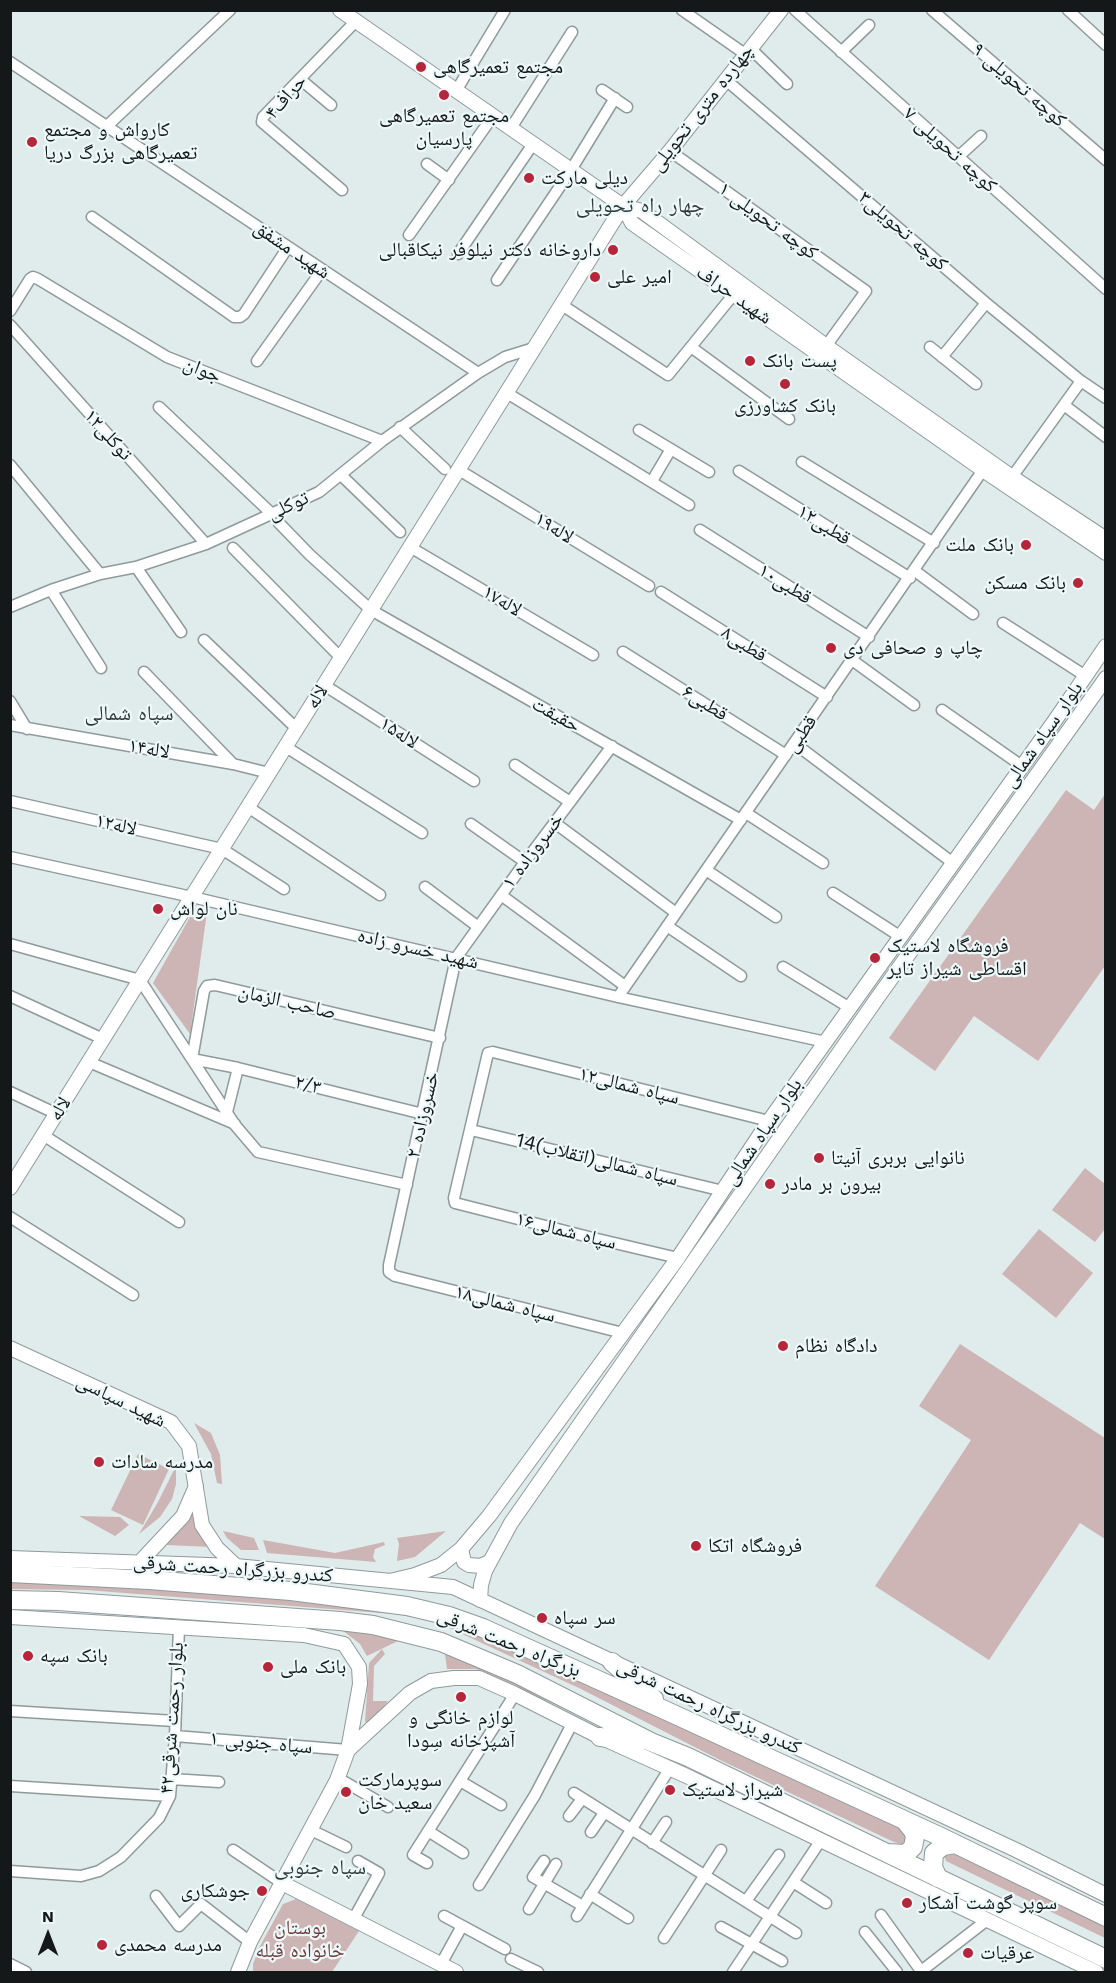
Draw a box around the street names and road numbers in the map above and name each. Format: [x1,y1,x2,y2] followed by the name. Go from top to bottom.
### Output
[967,38,1071,132] street label: کوچه تحویلی ۹
[645,40,759,176] street label: چهارده متری تحویلی
[260,70,312,124] street label: حراف۴
[898,102,1002,198] street label: کوچه تحویلی ۷
[714,177,822,265] street label: کوچه تحویلی ۱
[854,186,952,276] street label: کوچه تحویلی۳
[249,216,335,284] street label: شهید مشفق
[692,260,776,330] street label: شهید حراف
[180,352,224,388] street label: جوان
[79,404,137,466] street label: توکلی۱۲
[263,486,313,526] street label: توکلی
[793,499,855,551] street label: قطبی۱۲
[530,507,578,549] street label: لاله۱۹
[754,558,816,610] street label: قطبی۱۰
[478,580,526,622] street label: لاله۱۷
[717,621,771,667] street label: قطبی۸
[998,677,1088,793] street label: بلوار سپاه شمالی
[678,680,732,726] street label: قطبی۶
[301,681,333,713] street label: لاله
[528,692,584,738] street label: حقیقت
[780,711,822,757] street label: قطبی
[375,712,423,754] street label: لاله۱۵
[126,734,172,764] street label: لاله۱۴
[93,809,139,841] street label: لاله۱۲
[497,809,569,893] street label: خسروزاده ۱
[355,923,481,975] street label: شهید خسرو زاده
[236,979,338,1025] street label: صاحب الزمان
[576,1062,682,1110] street label: سپاه شمالی۱۲
[401,1069,445,1161] street label: خسروزاده ۲
[292,1070,324,1100] street label: ۲/۳
[718,1074,808,1190] street label: بلوار سپاه شمالی
[44,1093,76,1125] street label: لاله
[514,1128,680,1192] street label: 14سپاه شمالی(اتقلاب)
[513,1207,619,1255] street label: سپاه شمالی۱۶
[452,1280,558,1328] street label: سپاه شمالی۱۸
[72,1369,170,1433] street label: شهید سپاسی
[132,1550,334,1588] street label: کندرو بزرگراه رحمت شرقی
[434,1603,584,1683] street label: بزرگراه رحمت شرقی
[155,1641,189,1795] street label: بلوار رحمت شرقی۴۲
[613,1654,805,1760] street label: کندرو بزرگراه رحمت شرقی
[208,1727,314,1759] street label: ۱ سپاه جنوبی

